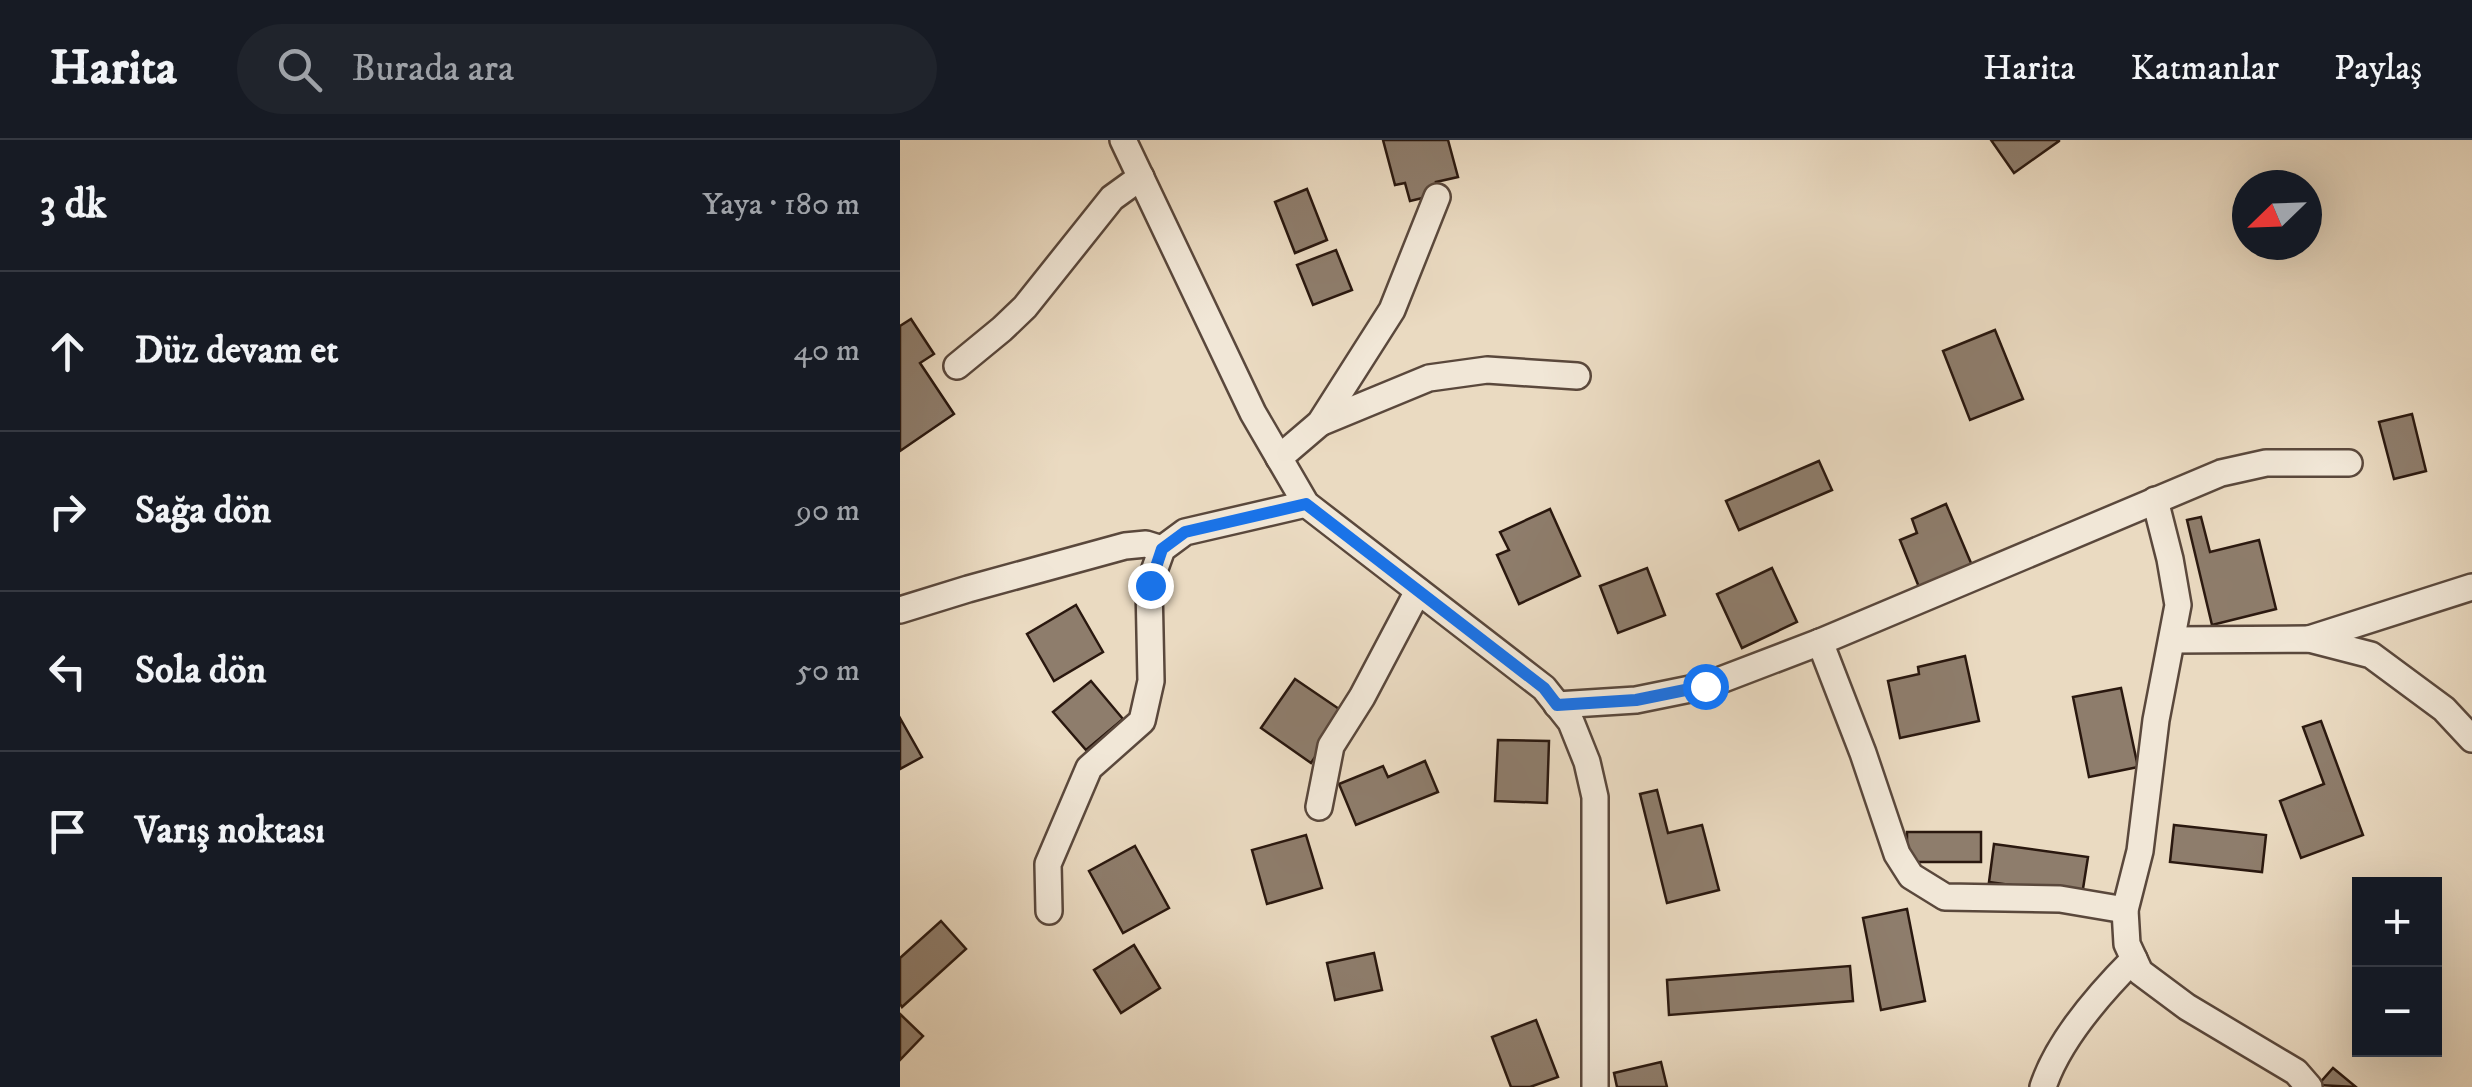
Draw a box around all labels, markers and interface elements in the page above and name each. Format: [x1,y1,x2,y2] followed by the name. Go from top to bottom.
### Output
[237,24,937,114] search box
[50,39,177,99] text: Harita
[272,42,327,97] icon: search
[352,45,514,93] text: Burada ara
[1983,47,2075,91] text: Harita
[2130,47,2279,91] text: Katmanlar
[2334,47,2422,91] text: Paylaş
[2232,170,2322,260] north arrow
[40,179,106,231] text: 3 dk
[702,185,860,225] text: Yaya · 180 m
[40,324,95,379] icon: ahead
[135,327,338,375] text: Düz devam et
[793,331,860,371] text: 40 m
[40,484,95,539] icon: right
[135,487,271,535] text: Sağa dön
[796,491,860,531] text: 90 m
[1128,563,1174,609] route end
[40,644,95,699] icon: left
[135,647,266,695] text: Sola dön
[796,651,860,691] text: 50 m
[1683,664,1729,710] route start
[40,804,95,859] icon: arrive
[135,807,325,855] text: Varış noktası
[2352,877,2442,1057] map controls
[2352,877,2442,967] button: +
[2352,967,2442,1057] button: −

